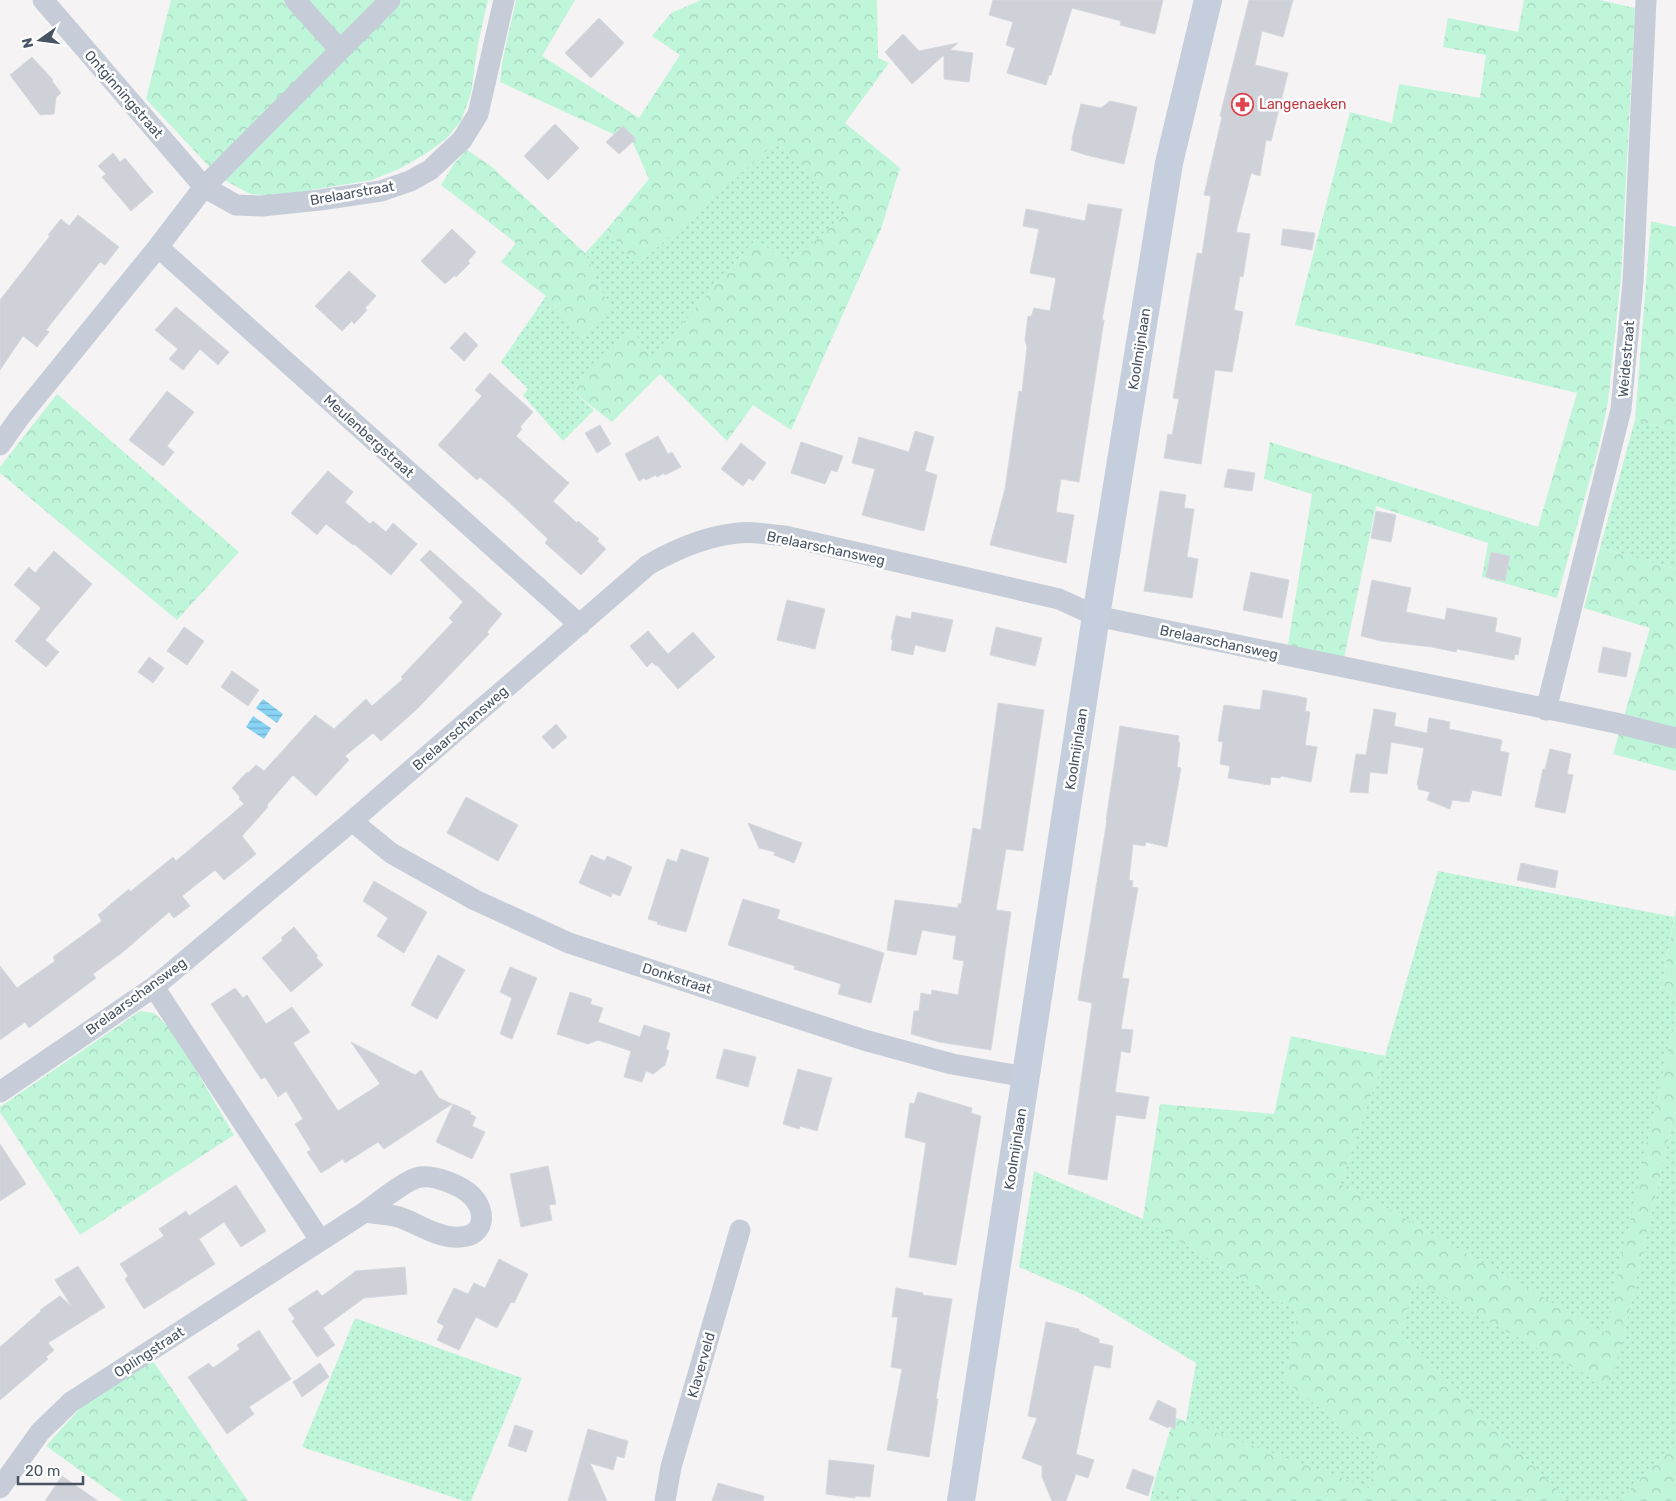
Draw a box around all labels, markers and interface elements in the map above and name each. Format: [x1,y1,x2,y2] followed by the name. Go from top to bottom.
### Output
[15,15,65,65] north arrow
[18,36,37,50] text: N
[81,47,167,142] street label: Ontginningstraat
[1231,92,1255,116] pharmacy icon: Langenaeken
[1259,96,1347,113] place label: Langenaeken
[309,178,396,209] street label: Brelaarstraat
[1125,307,1154,391] street label: Koolmijnlaan
[1615,319,1638,398] street label: Weidestraat
[320,391,418,482] street label: Meulenbergstraat
[765,528,887,569] street label: Brelaarschansweg
[1158,622,1280,663] street label: Brelaarschansweg
[409,682,511,774] street label: Brelaarschansweg
[1062,707,1091,791] street label: Koolmijnlaan
[83,954,190,1039] street label: Brelaarschansweg
[640,959,714,998] street label: Donkstraat
[1001,1107,1030,1191] street label: Koolmijnlaan
[111,1323,188,1381] street label: Oplingstraat
[684,1331,719,1400] street label: Klaverveld
[18,1454,82,1486] scale bar
[25,1462,60,1480] text: 20 m

